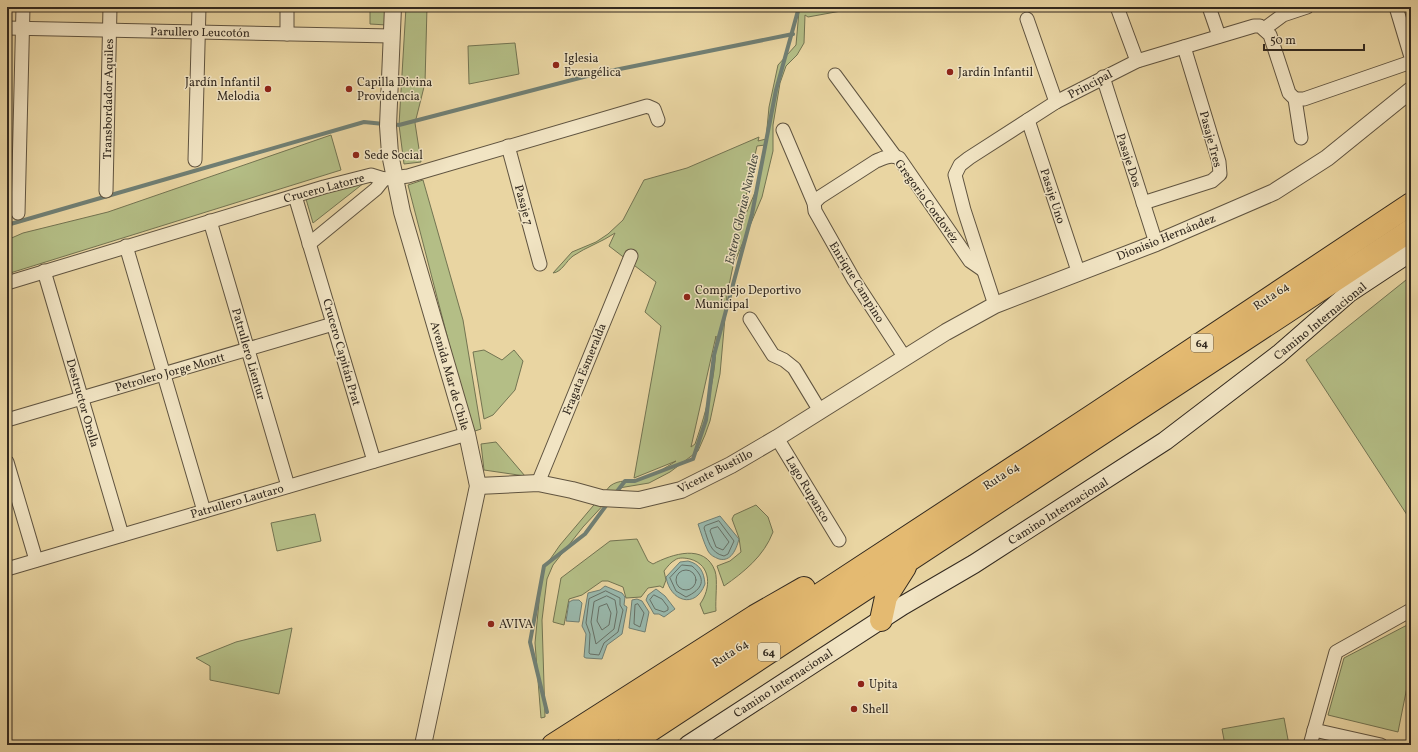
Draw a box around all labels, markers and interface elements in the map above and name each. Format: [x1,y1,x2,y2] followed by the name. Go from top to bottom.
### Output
[150,24,250,42] street label: Parullero Leucotón
[1264,26,1364,52] scale bar
[1270,33,1296,49] text: 50 m
[100,39,118,159] street label: Transbordador Aquiles
[564,51,621,81] place label: Iglesia Evangélica
[551,60,561,70] marker: Iglesia Evangélica
[958,65,1033,81] place label: Jardín Infantil
[1065,66,1116,103] street label: Principal
[945,67,955,77] marker: Jardín Infantil
[185,75,260,105] place label: Jardín Infantil Melodia
[357,75,432,105] place label: Capilla Divina Providencia
[263,84,273,94] marker: Jardín Infantil Melodia
[344,84,354,94] marker: Capilla Divina Providencia
[1195,109,1225,169] street label: Pasaje Tres
[1112,131,1144,189] street label: Pasaje Dos
[364,148,423,164] place label: Sede Social
[351,150,361,160] marker: Sede Social
[721,152,764,267] water label: Estero Glorias Navales
[890,157,962,247] street label: Gregorio Cordovéz
[1036,167,1068,226] street label: Pasaje Uno
[282,170,367,207] street label: Crucero Latorre
[510,183,536,227] street label: Pasaje 7
[1114,211,1218,265] street label: Dionisio Hernández
[825,239,888,326] street label: Enrique Campino
[1250,279,1293,315] street label: Ruta 64
[1271,279,1371,364] street label: Camino Internacional
[695,283,801,313] place label: Complejo Deportivo Municipal
[682,292,692,302] marker: Complejo Deportivo Municipal
[318,297,364,408] street label: Crucero Capitán Prat
[227,307,269,402] street label: Patrullero Lientur
[426,320,472,433] street label: Avenida Mar de Chile
[559,321,611,418] street label: Fragata Esmeralda
[1191,334,1213,352] road number: 64
[114,350,227,396] street label: Petrolero Jorge Montt
[62,357,102,449] street label: Destructor Orella
[675,446,756,498] street label: Vicente Bustillo
[781,454,833,526] street label: Lago Rupanco
[980,459,1023,495] street label: Ruta 64
[1005,474,1112,549] street label: Camino Internacional
[189,481,286,523] street label: Patrullero Lautaro
[499,617,534,633] place label: AVIVA
[486,619,496,629] marker: AVIVA
[709,636,752,672] street label: Ruta 64
[758,643,780,661] road number: 64
[731,645,837,722] street label: Camino Internacional
[869,677,898,693] place label: Upita
[856,679,866,689] marker: Upita
[862,702,889,718] place label: Shell
[849,704,859,714] marker: Shell

